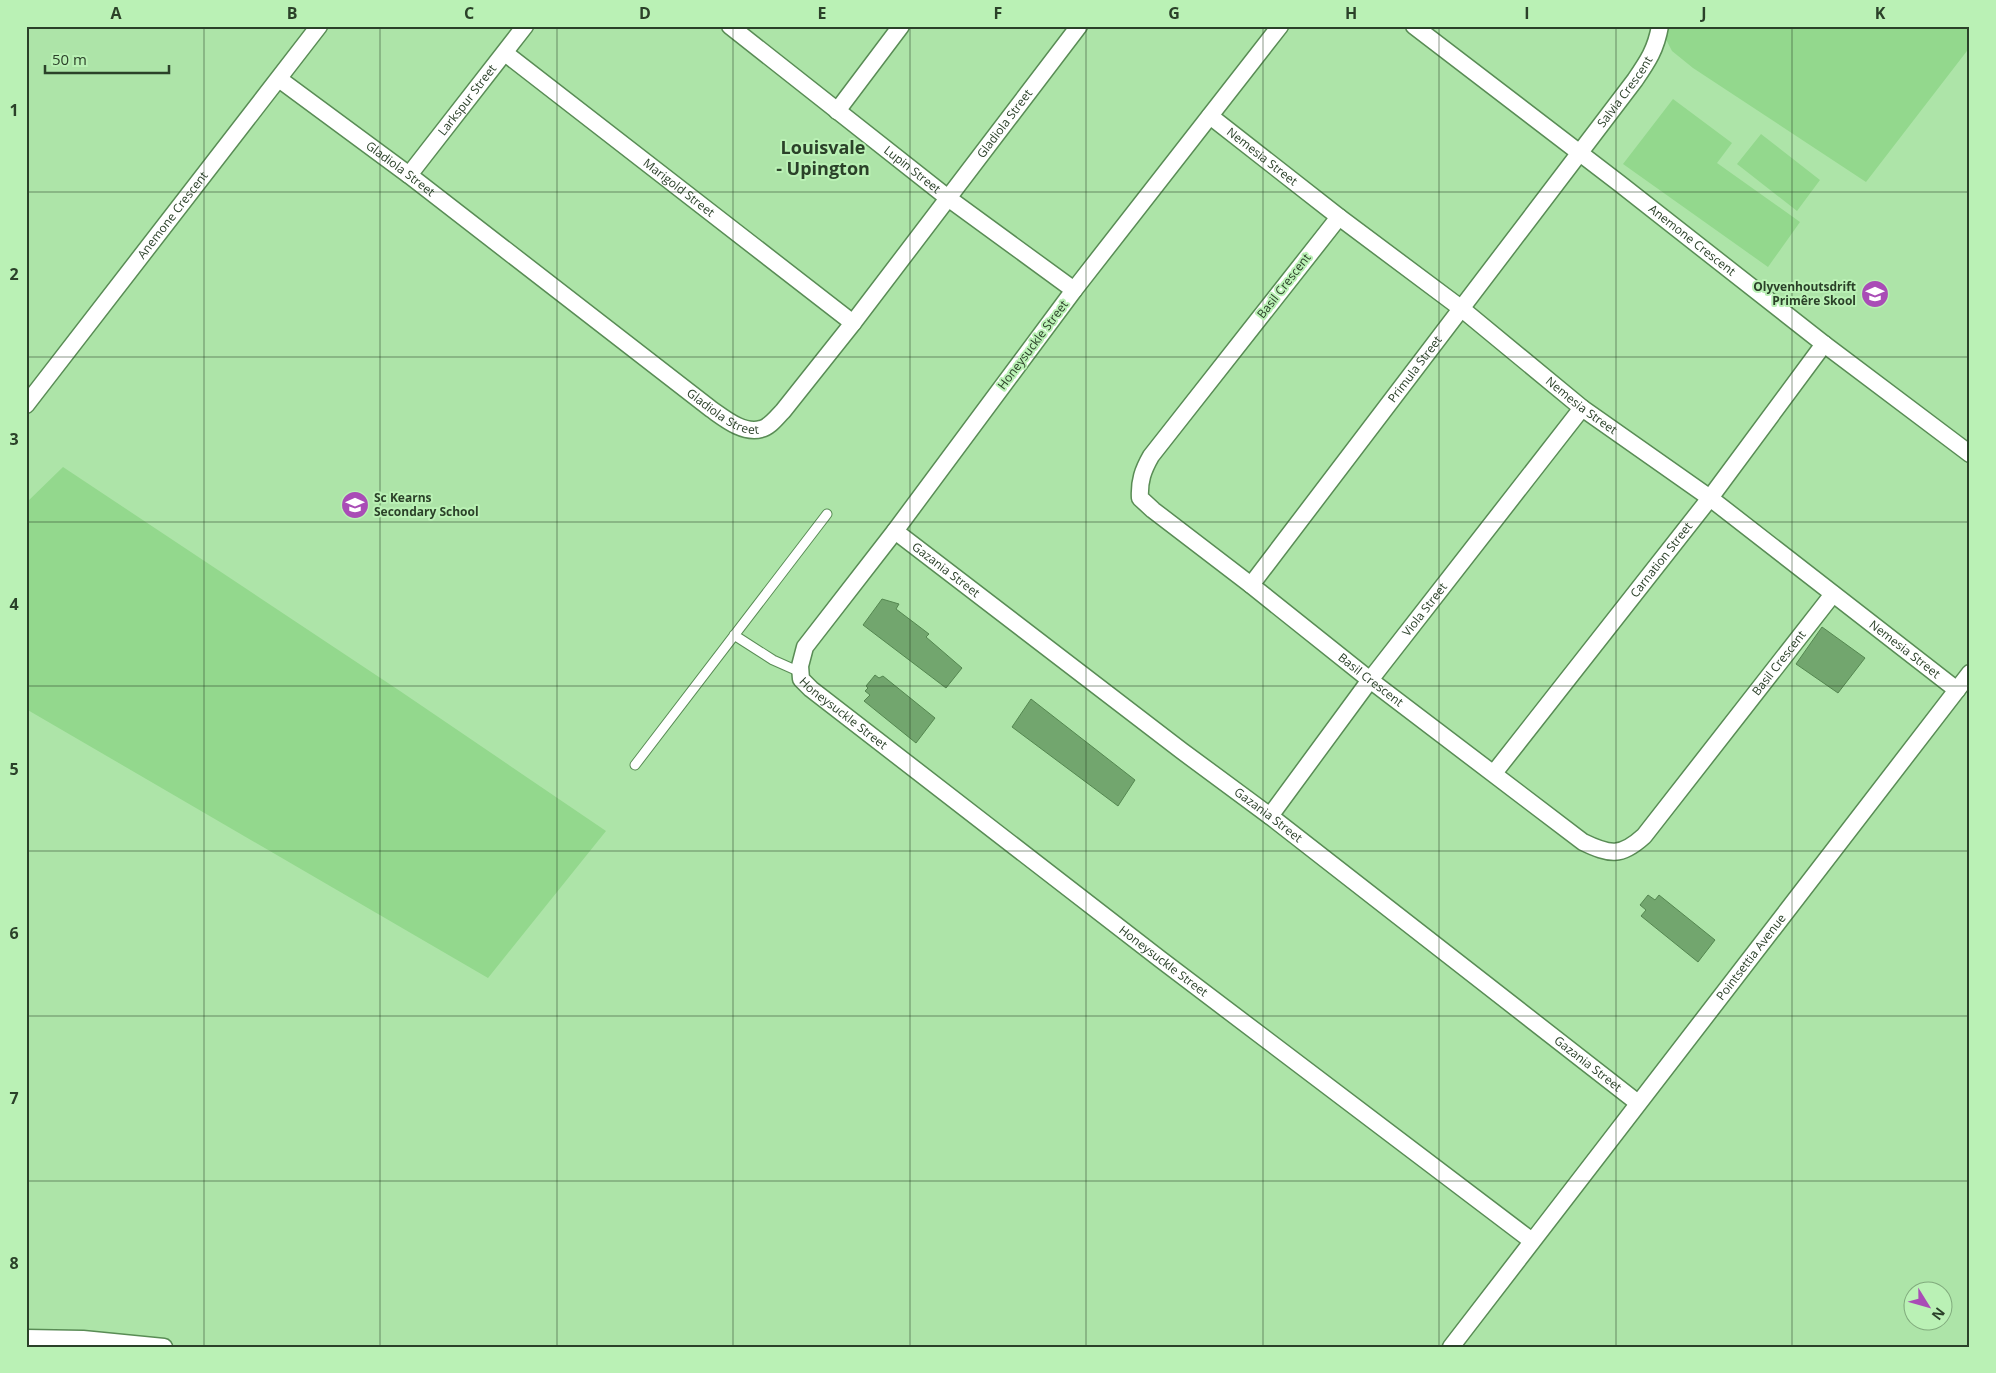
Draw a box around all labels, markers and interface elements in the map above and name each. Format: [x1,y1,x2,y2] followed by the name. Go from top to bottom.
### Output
[110,2,122,24] text: A
[287,2,297,24] text: B
[464,2,474,24] text: C
[639,2,651,24] text: D
[818,2,827,24] text: E
[994,2,1002,24] text: F
[1168,2,1180,24] text: G
[1345,2,1357,24] text: H
[1524,2,1530,24] text: I
[1699,2,1707,24] text: J
[1875,2,1886,24] text: K
[45,42,169,74] scale bar
[52,49,87,69] text: 50 m
[1593,53,1656,131] street label: Salvia Crescent
[434,61,500,139] street label: Larkspur Street
[973,85,1036,161] street label: Gladiola Street
[9,99,19,121] text: 1
[1223,123,1301,189] street label: Nemesia Street
[776,135,870,180] district label: Louisvale - Upington
[363,137,439,200] street label: Gladiola Street
[880,142,944,197] street label: Lupin Street
[640,154,718,221] street label: Marigold Street
[133,168,212,262] street label: Anemone Crescent
[1645,200,1739,279] street label: Anemone Crescent
[1253,250,1314,322] street label: Basil Crescent
[9,263,19,285] text: 2
[1753,278,1856,309] place label: Olyvenhoutsdrift Primêre Skool
[1860,279,1890,309] school or university icon: Olyvenhoutsdrift Primêre Skool
[993,297,1072,393] street label: Honeysuckle Street
[1384,332,1446,406] street label: Primula Street
[1542,372,1621,438] street label: Nemesia Street
[683,384,760,438] street label: Gladiola Street
[9,428,19,450] text: 3
[374,489,479,520] place label: Sc Kearns Secondary School
[340,490,370,520] school or university icon: Sc Kearns Secondary School
[1626,518,1696,601] street label: Carnation Street
[909,538,984,601] street label: Gazania Street
[1398,579,1451,640] street label: Viola Street
[9,593,19,615] text: 4
[1866,616,1944,682] street label: Nemesia Street
[1748,627,1810,699] street label: Basil Crescent
[1335,649,1407,710] street label: Basil Crescent
[796,673,891,753] street label: Honeysuckle Street
[9,758,19,780] text: 5
[1231,783,1306,846] street label: Gazania Street
[1712,910,1790,1004] street label: Pointsettia Avenue
[1116,921,1212,1000] street label: Honeysuckle Street
[9,922,19,944] text: 6
[1551,1032,1625,1095] street label: Gazania Street
[9,1087,19,1109] text: 7
[9,1252,19,1274] text: 8
[1904,1280,1954,1330] north arrow
[1928,1304,1950,1324] text: N

